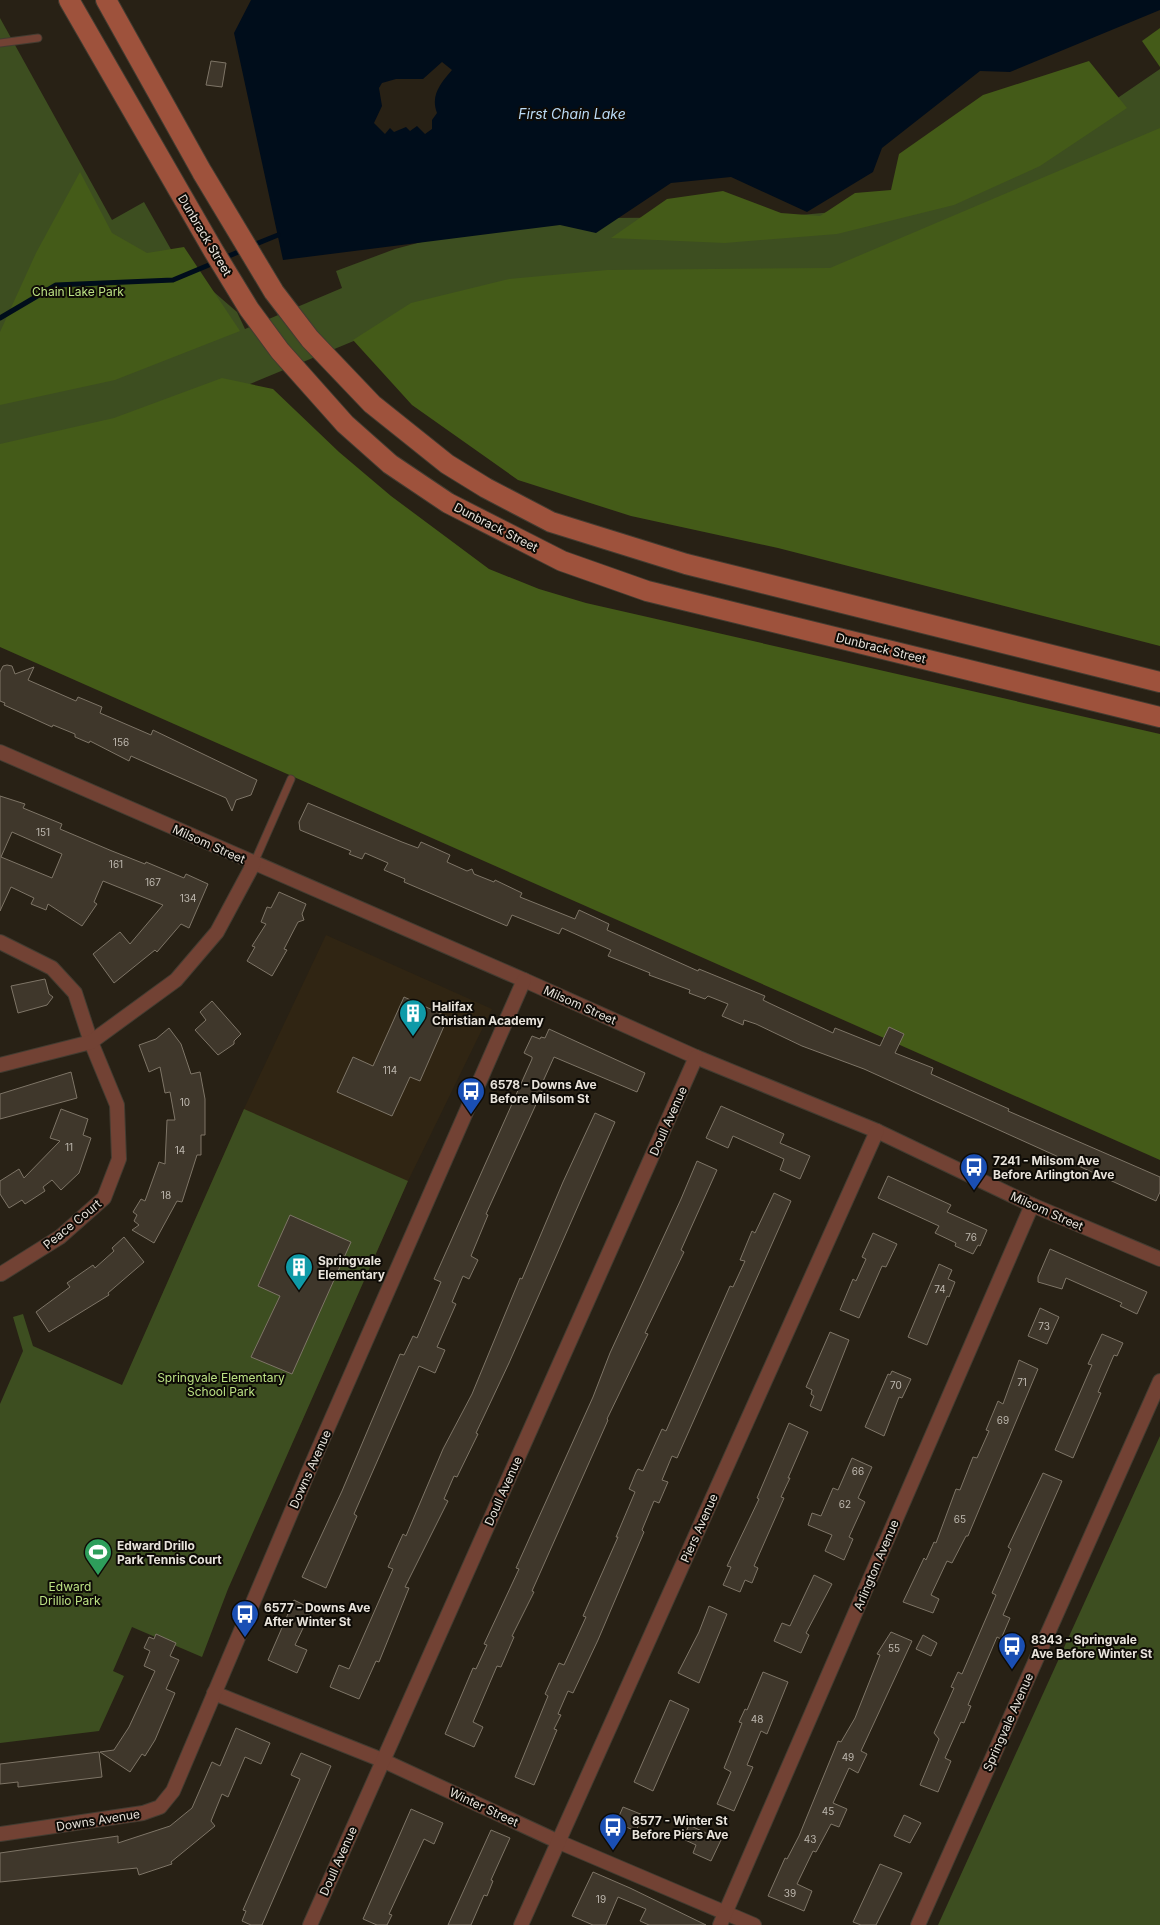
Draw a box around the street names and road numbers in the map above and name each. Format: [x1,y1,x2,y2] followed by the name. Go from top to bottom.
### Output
[175,192,235,278] street label: Dunbrack Street
[452,499,541,555] street label: Dunbrack Street
[834,630,928,666] street label: Dunbrack Street
[170,821,248,867] street label: Milsom Street
[541,982,619,1028] street label: Milsom Street
[646,1084,690,1158] street label: Doull Avenue
[1008,1188,1086,1234] street label: Milsom Street
[40,1196,104,1252] street label: Peace Court
[286,1427,334,1511] street label: Downs Avenue
[481,1454,525,1528] street label: Doull Avenue
[677,1491,721,1565] street label: Piers Avenue
[850,1517,902,1613] street label: Arlington Avenue
[980,1671,1036,1773] street label: Springvale Avenue
[447,1784,521,1830] street label: Winter Street
[55,1806,141,1834] street label: Downs Avenue
[316,1824,360,1898] street label: Doull Avenue

